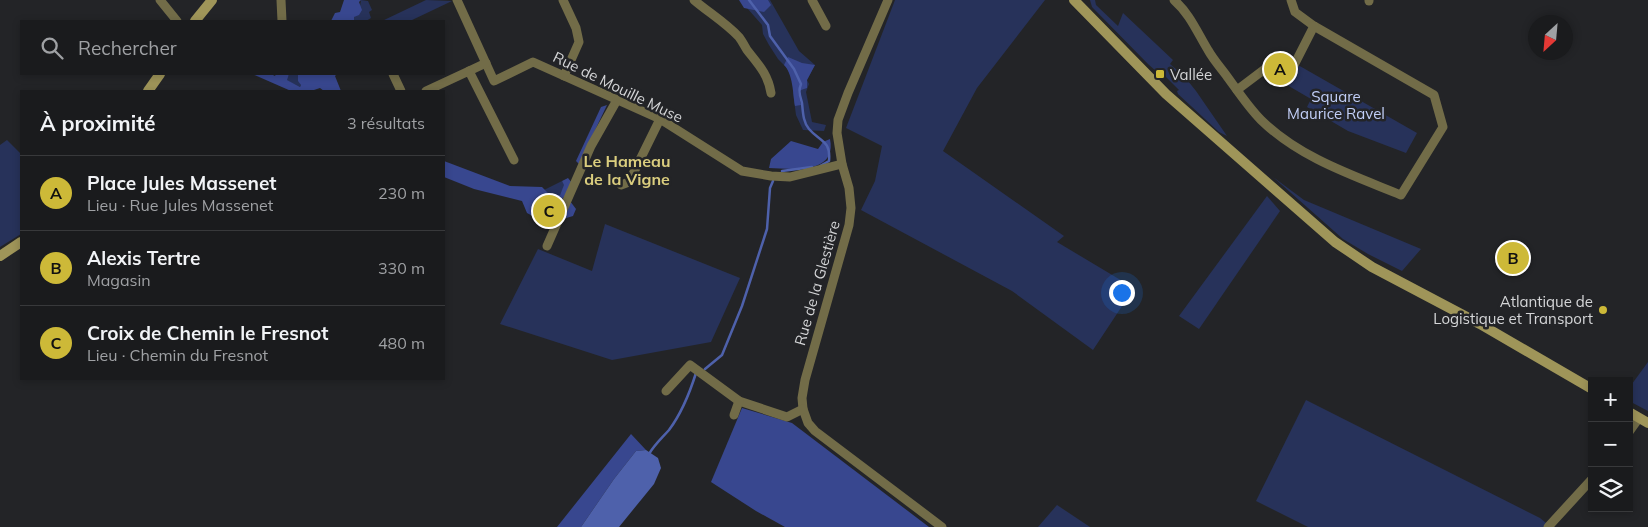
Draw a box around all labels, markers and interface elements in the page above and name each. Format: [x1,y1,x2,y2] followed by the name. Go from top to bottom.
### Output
[1528,15,1573,60] north arrow
[20,20,445,75] search box
[38,34,66,62] icon: search
[78,36,177,60] text: Rechercher
[550,47,686,127] street label: Rue de Mouille Muse
[1264,50,1296,88] pin: A
[1170,65,1212,84] place label: Vallée
[1154,68,1166,80] marker: Vallée
[1287,87,1385,123] park label: Square Maurice Ravel
[40,110,156,136] text: À proximité
[347,113,425,133] text: 3 résultats
[584,151,670,189] district label: Le Hameau de la Vigne
[87,171,277,195] text: Place Jules Massenet
[50,183,62,203] text: A
[378,183,425,203] text: 230 m
[533,192,565,230] pin: C
[87,195,273,215] text: Lieu · Rue Jules Massenet
[790,218,844,348] street label: Rue de la Glestière
[1497,239,1529,277] pin: B
[87,246,200,270] text: Alexis Tertre
[50,258,62,278] text: B
[378,258,425,278] text: 330 m
[87,270,151,290] text: Magasin
[1109,280,1135,306] your location
[1433,292,1593,328] place label: Atlantique de Logistique et Transport
[1597,304,1609,316] marker: Atlantique de Logistique et Transport
[87,321,328,345] text: Croix de Chemin le Fresnot
[51,333,61,353] text: C
[378,333,425,353] text: 480 m
[87,345,268,365] text: Lieu · Chemin du Fresnot
[1588,377,1633,512] map controls
[1588,377,1633,422] button: +
[1588,422,1633,467] button: −
[1588,467,1633,512] button: layers

